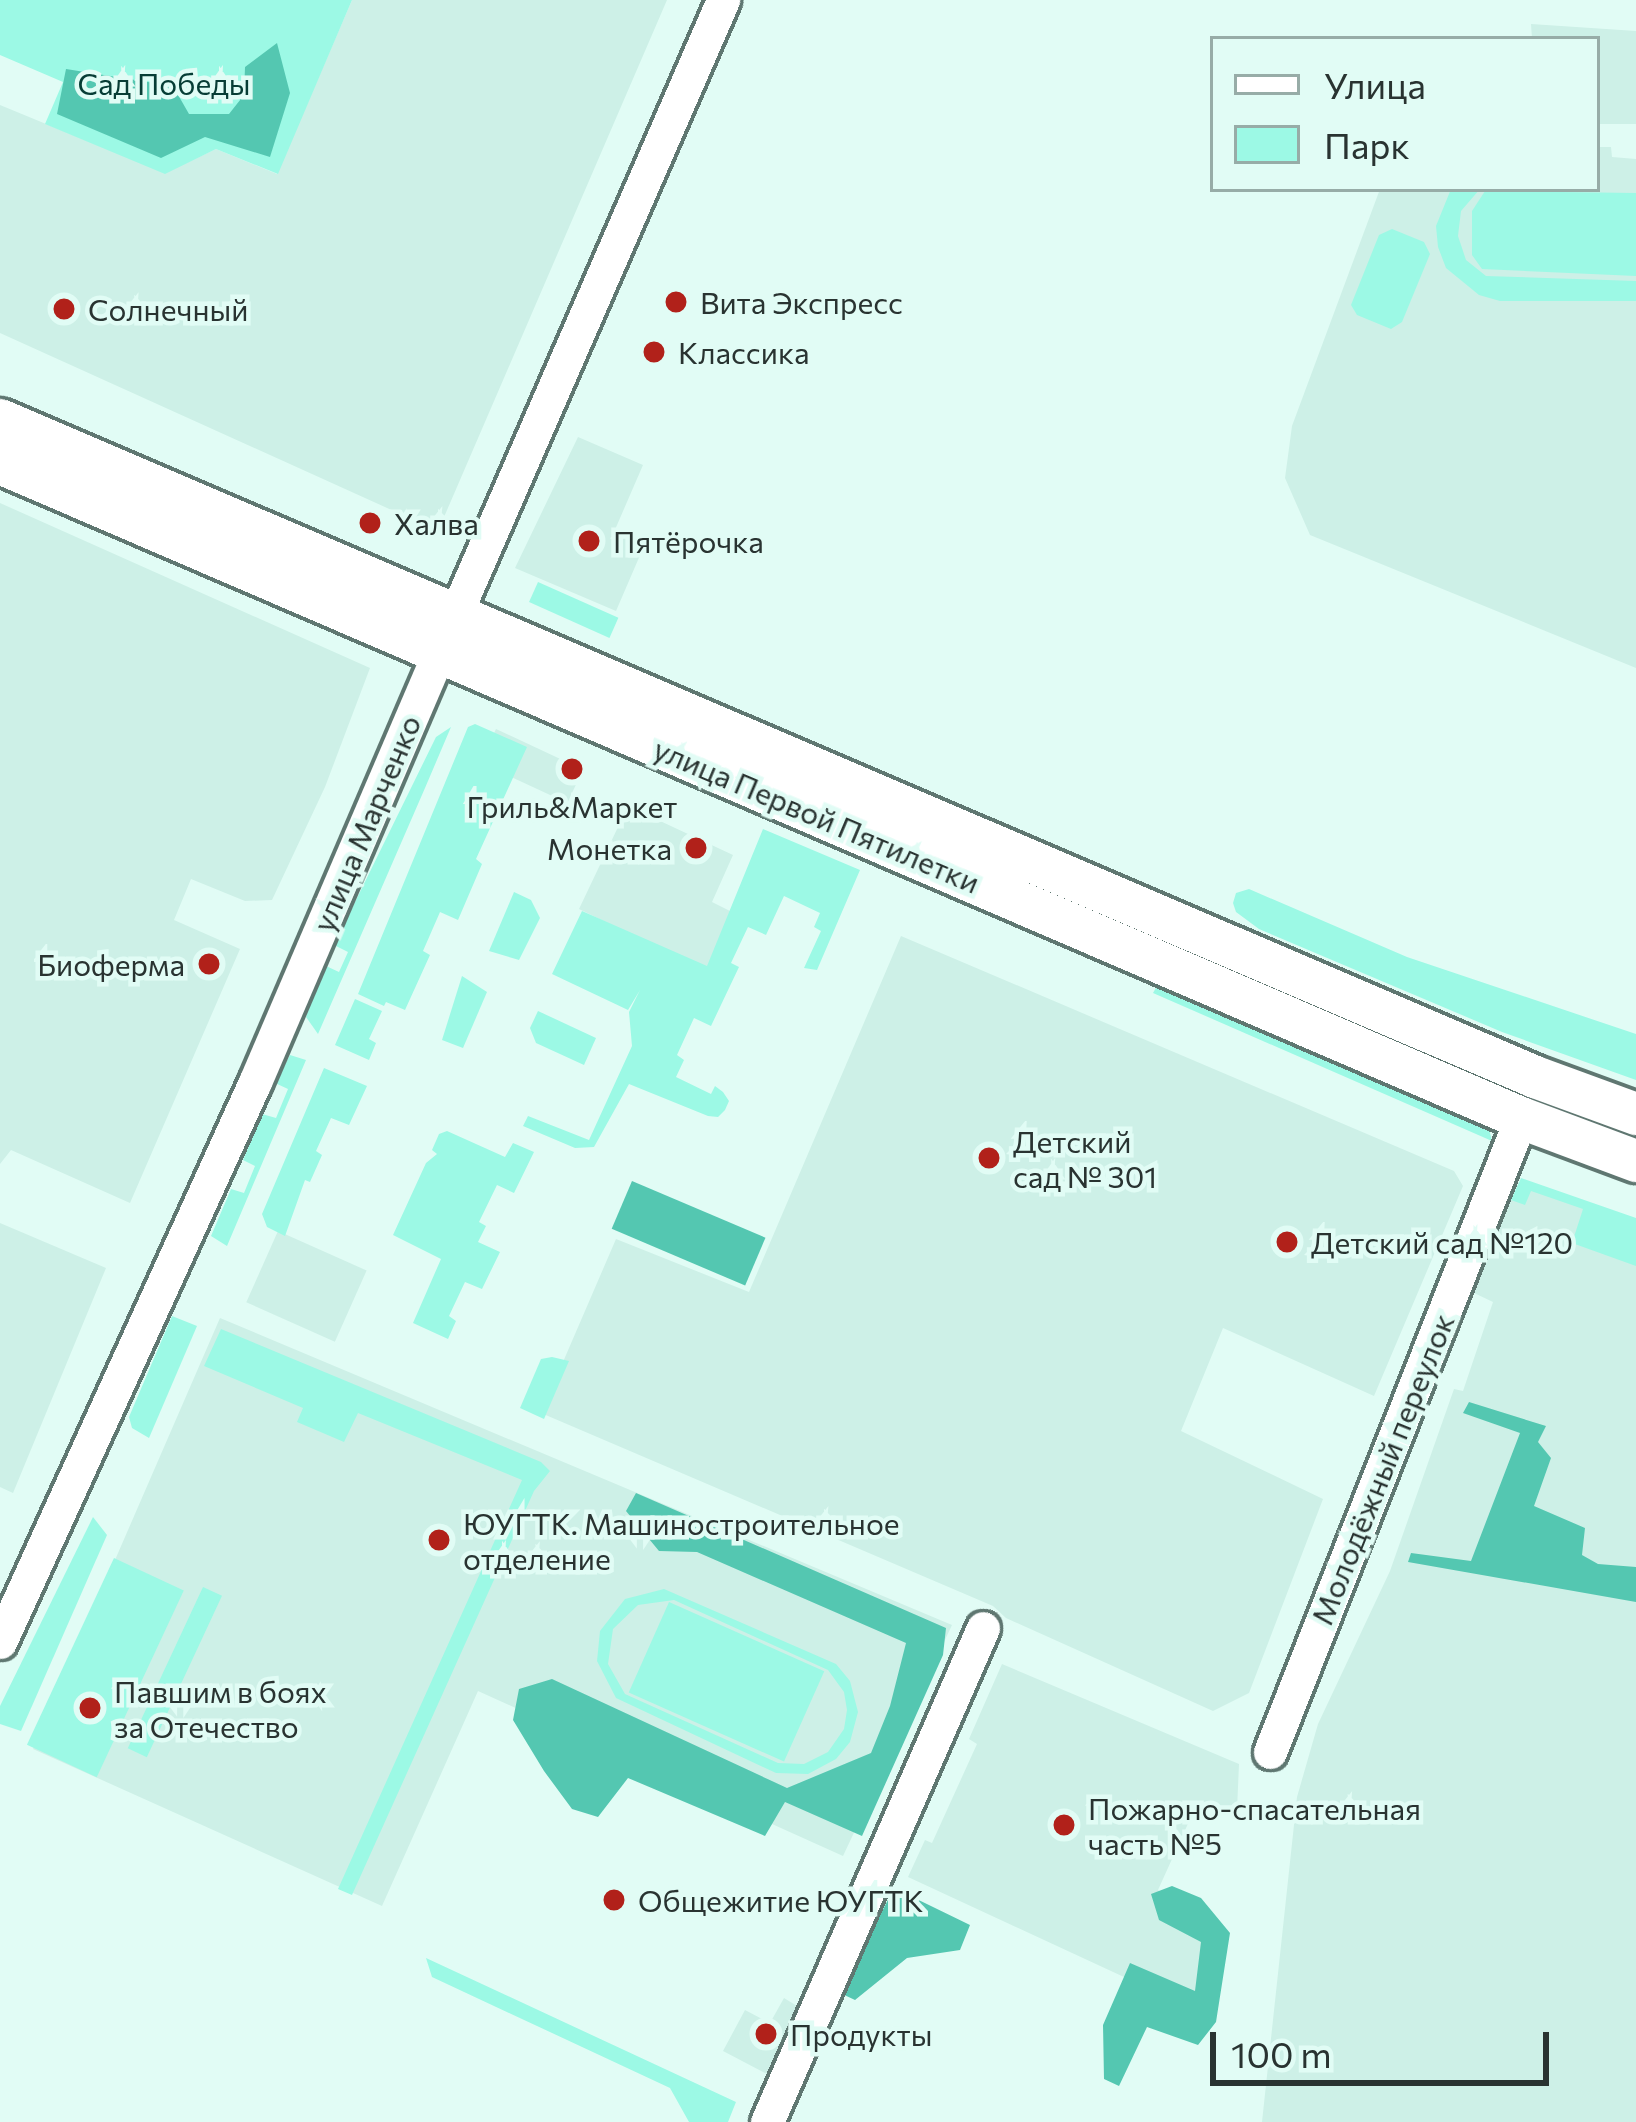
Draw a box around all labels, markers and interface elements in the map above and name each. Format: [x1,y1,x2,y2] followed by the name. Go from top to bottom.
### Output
[1210,36,1600,192] legend
[1324,62,1426,106] text: Улица
[77,65,251,101] park label: Сад Победы
[1324,122,1410,166] text: Парк
[700,284,903,320] place label: Вита Экспресс
[663,289,689,315] marker: Вита Экспресс
[88,291,248,327] place label: Солнечный
[51,296,77,322] marker: Солнечный
[678,334,809,370] place label: Классика
[641,339,667,365] marker: Классика
[394,505,479,541] place label: Халва
[357,510,383,536] marker: Халва
[613,523,764,559] place label: Пятёрочка
[576,528,602,554] marker: Пятёрочка
[304,709,428,937] street label: улица Марченко
[649,730,985,900] street label: улица Первой Пятилетки
[559,756,585,782] marker: Гриль&Маркет
[467,788,677,824] place label: Гриль&Маркет
[547,830,672,866] place label: Монетка
[683,835,709,861] marker: Монетка
[37,946,185,982] place label: Биоферма
[196,951,222,977] marker: Биоферма
[1013,1123,1157,1194] place label: Детский сад № 301
[976,1145,1002,1171] marker: Детский сад № 301
[1311,1224,1573,1260] place label: Детский сад №120
[1274,1229,1300,1255] marker: Детский сад №120
[1303,1308,1461,1630] street label: Молодёжный переулок
[463,1505,900,1576] place label: ЮУГТК. Машиностроительное отделение
[426,1527,452,1553] marker: ЮУГТК. Машиностроительное отделение
[114,1673,327,1744] place label: Павшим в боях за Отечество
[77,1695,103,1721] marker: Павшим в боях за Отечество
[1088,1790,1421,1860] place label: Пожарно-спасательная часть №5
[1051,1812,1077,1838] marker: Пожарно-спасательная часть №5
[638,1882,924,1918] place label: Общежитие ЮУГТК
[601,1887,627,1913] marker: Общежитие ЮУГТК
[1216,2008,1555,2082] scale bar
[790,2016,932,2052] place label: Продукты
[753,2021,779,2047] marker: Продукты
[1231,2031,1332,2075] text: 100 m

